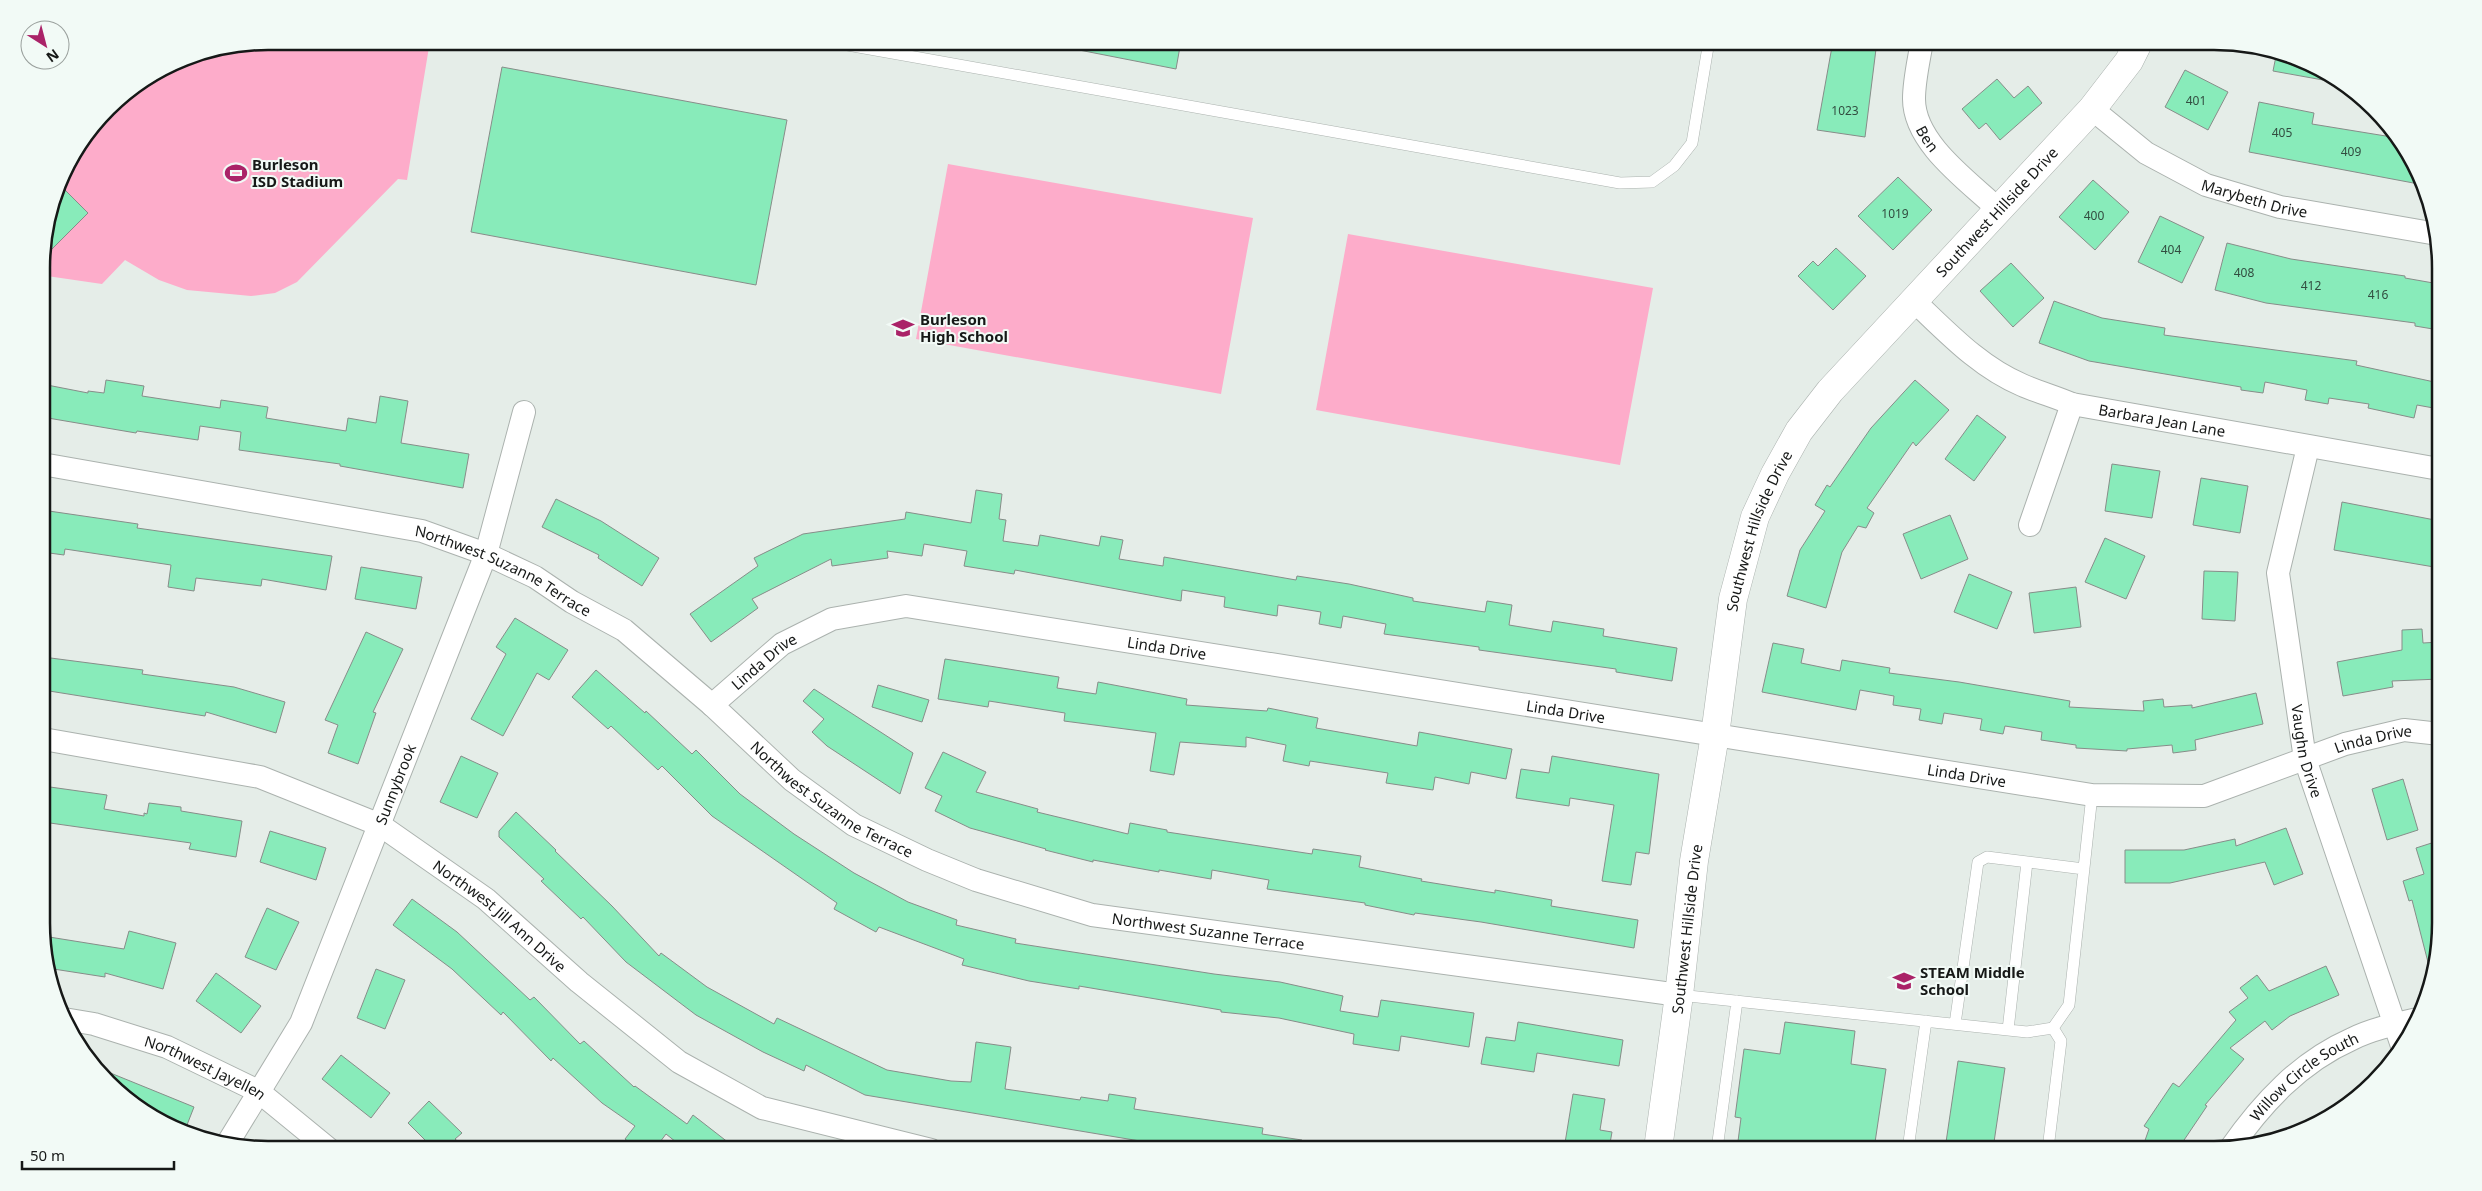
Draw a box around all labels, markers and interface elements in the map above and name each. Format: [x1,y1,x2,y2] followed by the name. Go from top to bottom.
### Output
[20,20,70,70] north arrow
[43,45,63,67] text: N
[2186,92,2206,109] house number: 401
[1831,102,1859,119] house number: 1023
[1912,122,1944,156] street label: Ben
[2272,124,2292,141] house number: 405
[1931,142,2062,281] street label: Southwest Hillside Drive
[2341,143,2361,160] house number: 409
[252,154,343,191] place label: Burleson ISD Stadium
[223,160,249,186] sports icon: Burleson ISD Stadium
[2199,174,2309,222] street label: Marybeth Drive
[1881,205,1909,222] house number: 1019
[2084,207,2104,224] house number: 400
[2161,241,2181,258] house number: 404
[2234,264,2254,281] house number: 408
[2301,277,2321,294] house number: 412
[2368,286,2388,303] house number: 416
[920,309,1008,346] place label: Burleson High School
[890,315,916,341] school or university icon: Burleson High School
[2097,399,2227,441] street label: Barbara Jean Lane
[1721,447,1796,613] street label: Southwest Hillside Drive
[413,520,595,620] street label: Northwest Suzanne Terrace
[727,628,800,694] street label: Linda Drive
[1126,631,1208,664] street label: Linda Drive
[1525,695,1607,727] street label: Linda Drive
[2287,703,2327,800] street label: Vaughn Drive
[2331,720,2413,757] street label: Linda Drive
[746,736,916,862] street label: Northwest Suzanne Terrace
[370,741,420,827] street label: Sunnybrook
[1926,759,2008,791] street label: Linda Drive
[1667,843,1707,1015] street label: Southwest Hillside Drive
[429,855,571,976] street label: Northwest Jill Ann Drive
[1111,908,1306,954] street label: Northwest Suzanne Terrace
[1920,962,2025,999] place label: STEAM Middle School
[1891,968,1917,994] school or university icon: STEAM Middle School
[2245,1028,2361,1125] street label: Willow Circle South
[142,1031,271,1104] street label: Northwest Jayellen
[22,1138,175,1170] scale bar
[30,1145,65,1165] text: 50 m

